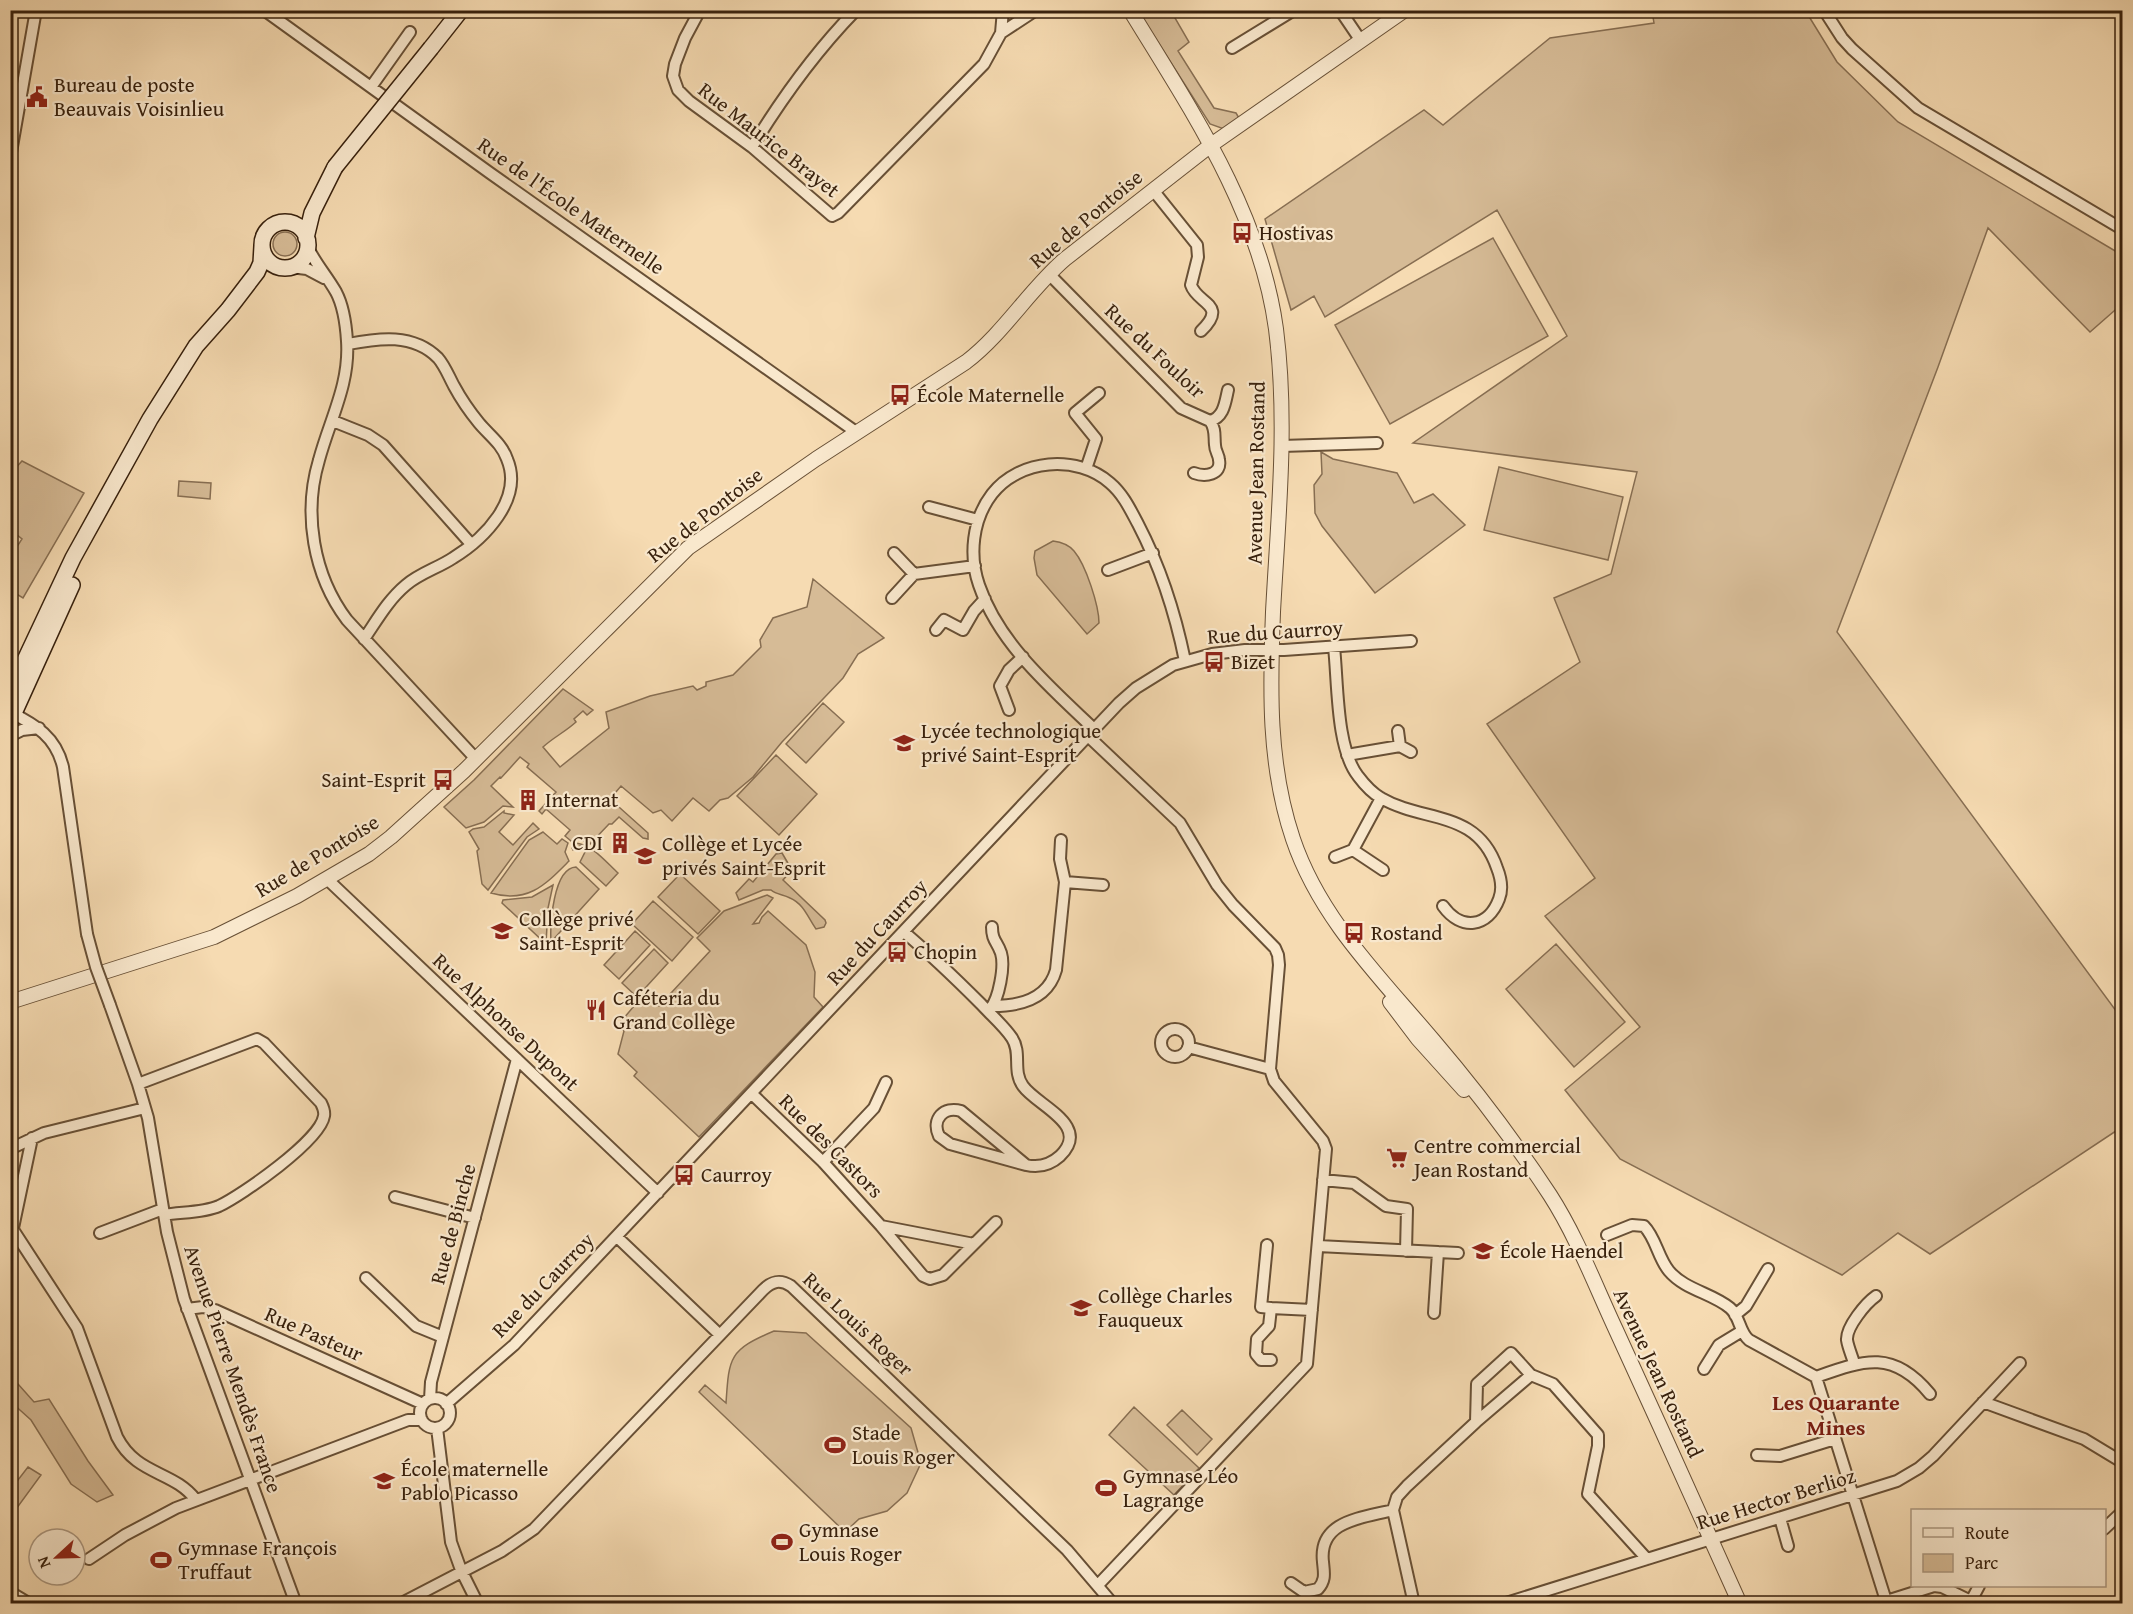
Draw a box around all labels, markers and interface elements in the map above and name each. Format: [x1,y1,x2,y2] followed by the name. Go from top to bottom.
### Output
[54,69,225,124] place label: Bureau de poste Beauvais Voisinlieu
[692,74,847,205] street label: Rue Maurice Brayet
[25,85,49,109] public building icon: Bureau de poste Beauvais Voisinlieu
[471,129,671,282] street label: Rue de l'École Maternelle
[1022,162,1149,275] street label: Rue de Pontoise
[1259,217,1334,248] place label: Hostivas
[1230,221,1254,245] bus stop icon: Hostivas
[1098,296,1213,406] street label: Rue du Fouloir
[917,379,1065,410] place label: École Maternelle
[1238,380,1273,565] street label: Avenue Jean Rostand
[888,383,912,407] bus stop icon: École Maternelle
[640,459,769,570] street label: Rue de Pontoise
[1206,611,1344,652] street label: Rue du Caurroy
[1231,646,1276,677] place label: Bizet
[1202,650,1226,674] bus stop icon: Bizet
[921,715,1101,770] place label: Lycée technologique privé Saint-Esprit
[892,731,916,755] school or university icon: Lycée technologique privé Saint-Esprit
[321,764,427,795] place label: Saint-Esprit
[431,768,455,792] bus stop icon: Saint-Esprit
[545,784,619,815] place label: Internat
[516,788,540,812] building icon: Internat
[249,806,385,905] street label: Rue de Pontoise
[572,827,603,858] place label: CDI
[662,828,826,883] place label: Collège et Lycée privés Saint-Esprit
[608,831,632,855] building icon: CDI
[633,844,657,868] school or university icon: Collège et Lycée privés Saint-Esprit
[819,871,935,992] street label: Rue du Caurroy
[519,903,634,958] place label: Collège privé Saint-Esprit
[1371,917,1443,948] place label: Rostand
[490,919,514,943] school or university icon: Collège privé Saint-Esprit
[1342,921,1366,945] bus stop icon: Rostand
[914,936,977,967] place label: Chopin
[885,940,909,964] bus stop icon: Chopin
[426,945,587,1098] street label: Rue Alphonse Dupont
[613,982,736,1037] place label: Caféteria du Grand Collège
[584,998,608,1022] restaurant icon: Caféteria du Grand Collège
[772,1086,891,1205] street label: Rue des Castors
[1411,1130,1581,1185] place label: Centre commercial Jean Rostand
[1385,1146,1409,1170] supermarket icon: Centre commercial Jean Rostand
[701,1159,772,1190] place label: Caurroy
[422,1160,484,1288] street label: Rue de Binche
[672,1163,696,1187] bus stop icon: Caurroy
[484,1225,601,1344] street label: Rue du Caurroy
[1500,1235,1624,1266] place label: École Haendel
[1471,1239,1495,1263] school or university icon: École Haendel
[176,1241,291,1497] street label: Avenue Pierre Mendès France
[796,1264,921,1383] street label: Rue Louis Roger
[1098,1280,1233,1335] place label: Collège Charles Fauqueux
[1606,1283,1712,1463] street label: Avenue Jean Rostand
[1069,1296,1093,1320] school or university icon: Collège Charles Fauqueux
[260,1298,369,1369] street label: Rue Pasteur
[1772,1386,1900,1443] district label: Les Quarante Mines
[852,1417,955,1472] place label: Stade Louis Roger
[823,1433,847,1457] sports icon: Stade Louis Roger
[401,1453,548,1508] place label: École maternelle Pablo Picasso
[1123,1460,1238,1515] place label: Gymnase Léo Lagrange
[1693,1460,1859,1537] street label: Rue Hector Berlioz
[372,1469,396,1493] school or university icon: École maternelle Pablo Picasso
[1094,1476,1118,1500] sports icon: Gymnase Léo Lagrange
[1911,1509,2106,1587] legend
[799,1514,902,1569] place label: Gymnase Louis Roger
[1965,1519,2009,1546] text: Route
[27,1527,87,1587] north arrow
[770,1530,794,1554] sports icon: Gymnase Louis Roger
[178,1532,337,1587] place label: Gymnase François Truffaut
[149,1548,173,1572] sports icon: Gymnase François Truffaut
[1965,1549,1998,1576] text: Parc
[30,1553,56,1572] text: N

